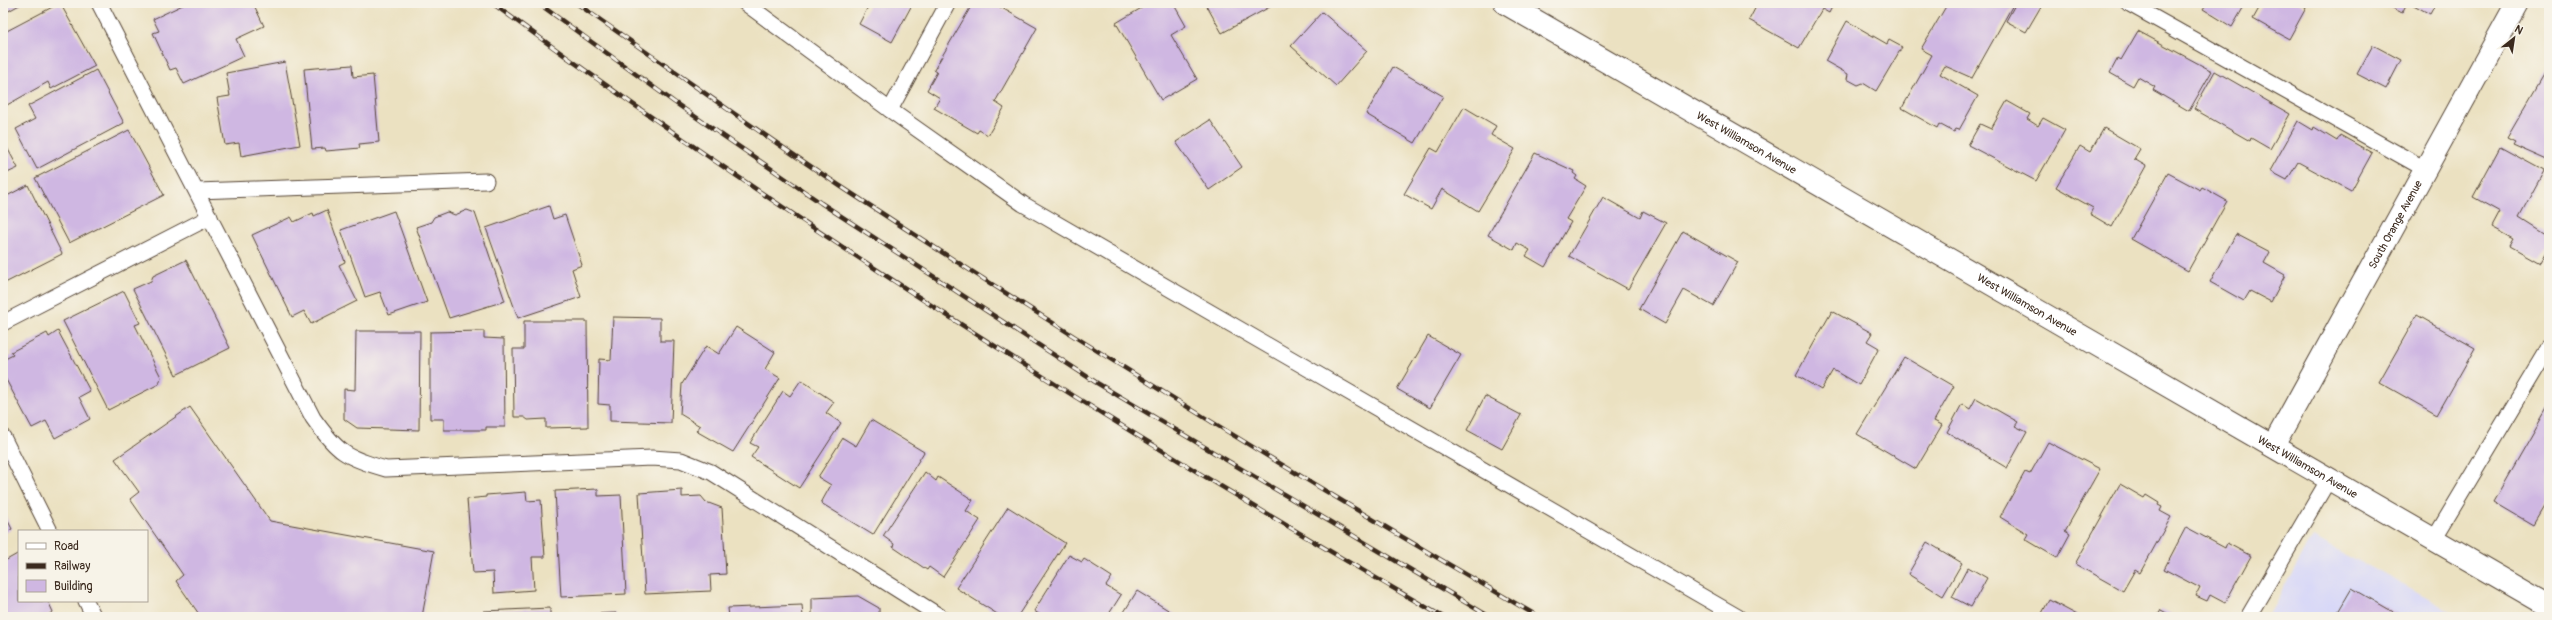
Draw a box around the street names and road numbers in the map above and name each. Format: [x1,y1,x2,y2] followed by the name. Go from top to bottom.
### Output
[1694,109,1799,177] street label: West Williamson Avenue
[2366,178,2425,271] street label: South Orange Avenue
[1975,271,2080,339] street label: West Williamson Avenue
[2255,433,2360,501] street label: West Williamson Avenue

